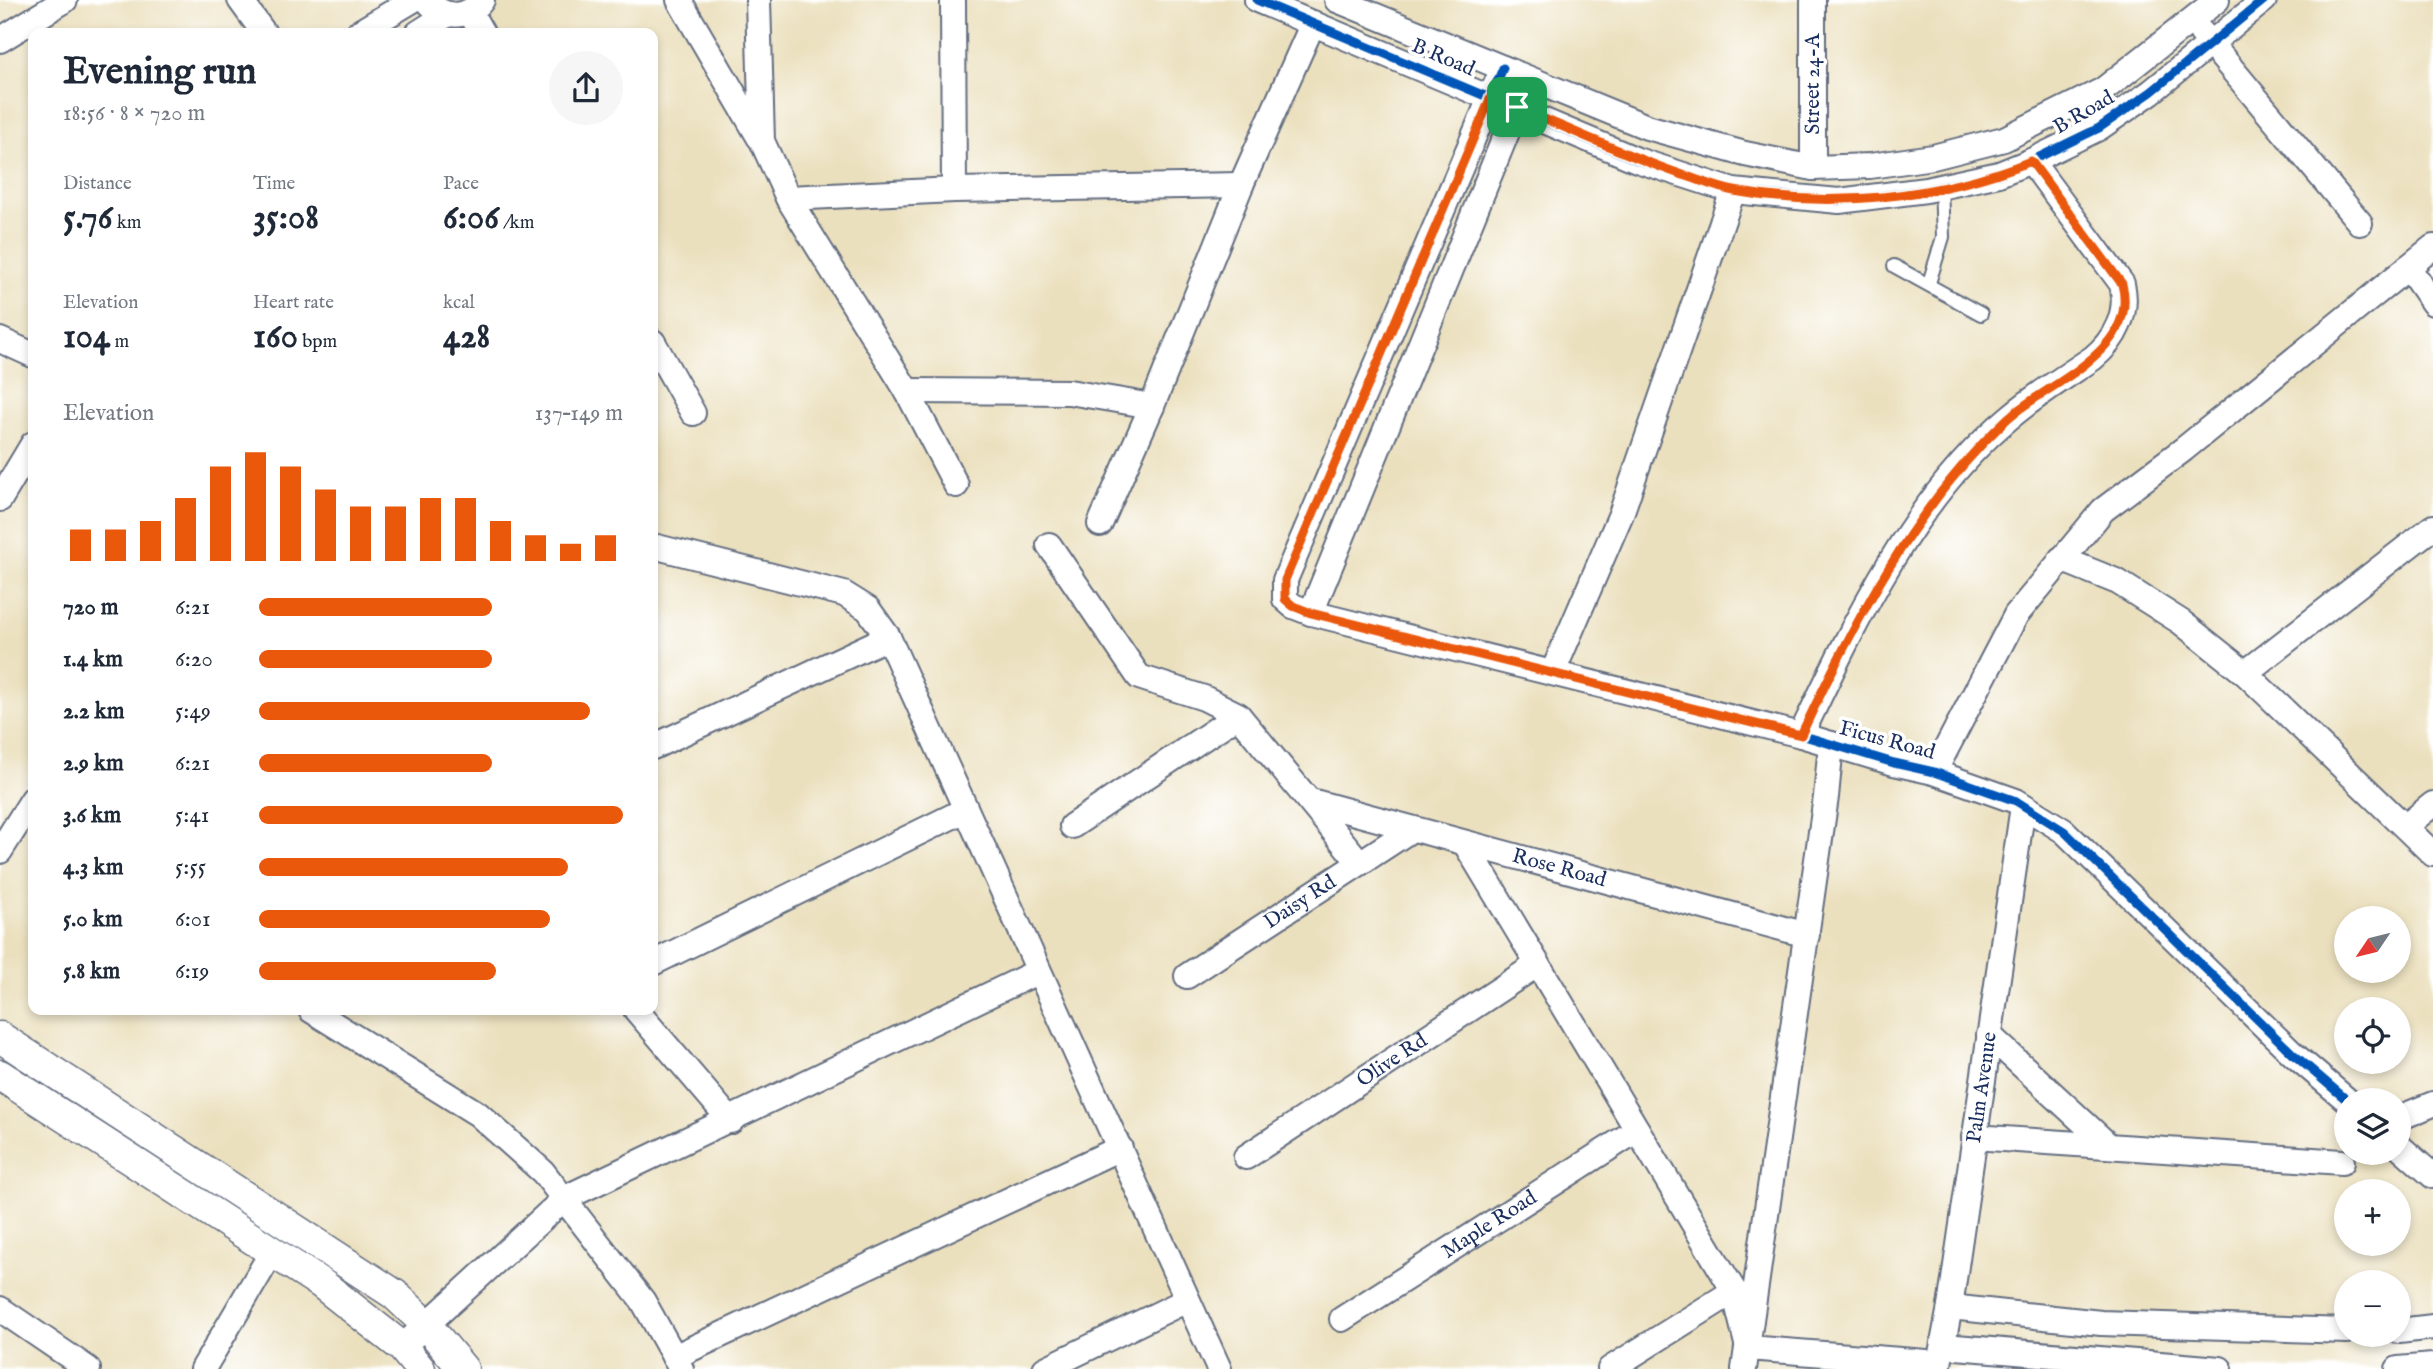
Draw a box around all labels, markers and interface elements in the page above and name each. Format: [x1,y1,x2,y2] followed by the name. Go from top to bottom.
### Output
[1407,33,1479,84] street label: B Road
[1800,33,1827,134] street label: Street 24-A
[63,49,257,97] text: Evening run
[549,51,623,125] button: share
[1487,77,1547,137] pin
[2049,84,2120,141] street label: B Road
[1498,88,1536,126] icon: arrive
[63,99,205,128] text: 18:56 · 8 × 720 m
[63,172,132,196] text: Distance
[253,172,295,196] text: Time
[443,172,479,196] text: Pace
[63,196,112,241] text: 5.76
[253,196,319,241] text: 35:08
[443,196,499,241] text: 6:06
[112,211,141,235] text: km
[499,211,534,235] text: /km
[63,291,138,315] text: Elevation
[253,291,334,315] text: Heart rate
[443,291,475,315] text: kcal
[63,315,110,360] text: 104
[253,315,298,360] text: 160
[443,315,490,360] text: 428
[110,330,129,354] text: m
[298,330,337,354] text: bpm
[63,399,154,428] text: Elevation
[535,399,623,428] text: 137–149 m
[63,593,119,622] text: 720 m
[175,593,210,622] text: 6:21
[63,645,123,674] text: 1.4 km
[175,645,213,674] text: 6:20
[63,697,125,726] text: 2.2 km
[175,697,211,726] text: 5:49
[1836,715,1939,767] street label: Ficus Road
[63,749,124,778] text: 2.9 km
[175,749,210,778] text: 6:21
[63,801,121,830] text: 3.6 km
[175,801,209,830] text: 5:41
[1509,842,1610,894] street label: Rose Road
[63,853,123,882] text: 4.3 km
[175,853,206,882] text: 5:55
[1259,868,1342,936] street label: Daisy Rd
[63,905,123,934] text: 5.0 km
[175,905,211,934] text: 6:01
[2334,906,2412,984] north arrow
[2334,906,2411,1347] map controls
[63,957,120,986] text: 5.8 km
[175,957,209,986] text: 6:19
[2334,997,2411,1074] button: locate
[1352,1027,1433,1094] street label: Olive Rd
[1961,1030,2003,1145] street label: Palm Avenue
[2334,1088,2411,1165] button: layers
[2334,1179,2411,1256] button: +
[1437,1184,1543,1265] street label: Maple Road
[2334,1270,2411,1347] button: −

